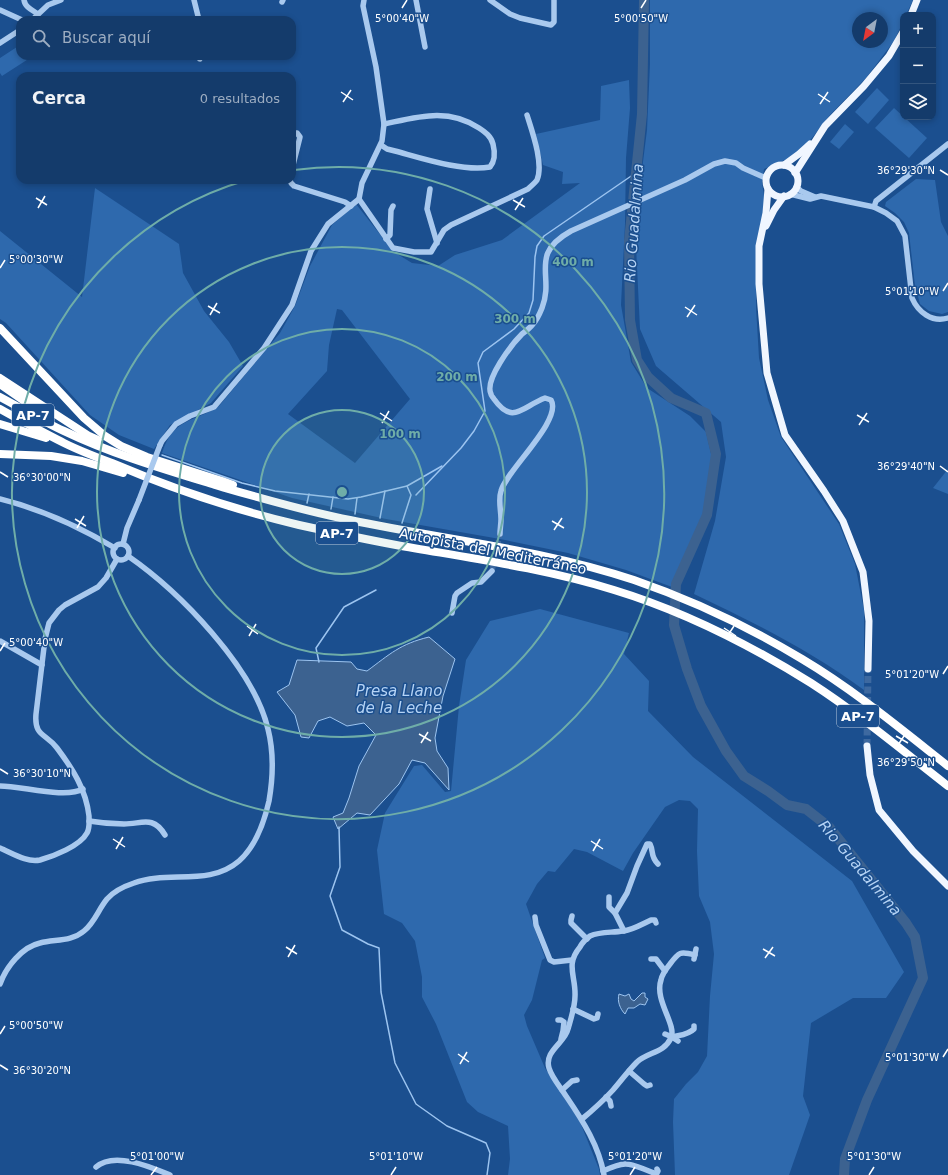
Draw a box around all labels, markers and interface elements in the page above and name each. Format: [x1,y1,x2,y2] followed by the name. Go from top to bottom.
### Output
[852,12,888,48] north arrow
[900,12,936,120] map controls
[900,12,936,48] button: +
[375,13,429,24] text: 5°00'40"W
[614,13,668,24] text: 5°00'50"W
[16,16,296,60] search box
[30,27,52,49] icon: search
[62,29,150,47] text: Buscar aquí
[900,48,936,84] button: −
[900,84,936,120] button: layers
[32,88,86,108] text: Cerca
[200,91,280,106] text: 0 resultados
[621,163,647,283] water label: Rio Guadalmina
[877,165,935,176] text: 36°29'30"N
[9,254,63,265] text: 5°00'30"W
[552,255,594,269] text: 400 m
[885,286,939,297] text: 5°01'10"W
[494,312,536,326] text: 300 m
[436,370,478,384] text: 200 m
[12,404,54,426] road number: AP-7
[379,427,421,441] text: 100 m
[877,461,935,472] text: 36°29'40"N
[13,472,71,483] text: 36°30'00"N
[335,485,349,499] centre of rings
[316,522,358,544] road number: AP-7
[398,525,588,577] street label: Autopista del Mediterráneo
[9,637,63,648] text: 5°00'40"W
[885,669,939,680] text: 5°01'20"W
[356,682,442,717] water label: Presa Llano de la Leche
[837,705,879,727] road number: AP-7
[877,757,935,768] text: 36°29'50"N
[13,768,71,779] text: 36°30'10"N
[815,817,905,919] water label: Rio Guadalmina
[9,1020,63,1031] text: 5°00'50"W
[885,1052,939,1063] text: 5°01'30"W
[13,1065,71,1076] text: 36°30'20"N
[130,1151,184,1162] text: 5°01'00"W
[369,1151,423,1162] text: 5°01'10"W
[608,1151,662,1162] text: 5°01'20"W
[847,1151,901,1162] text: 5°01'30"W

